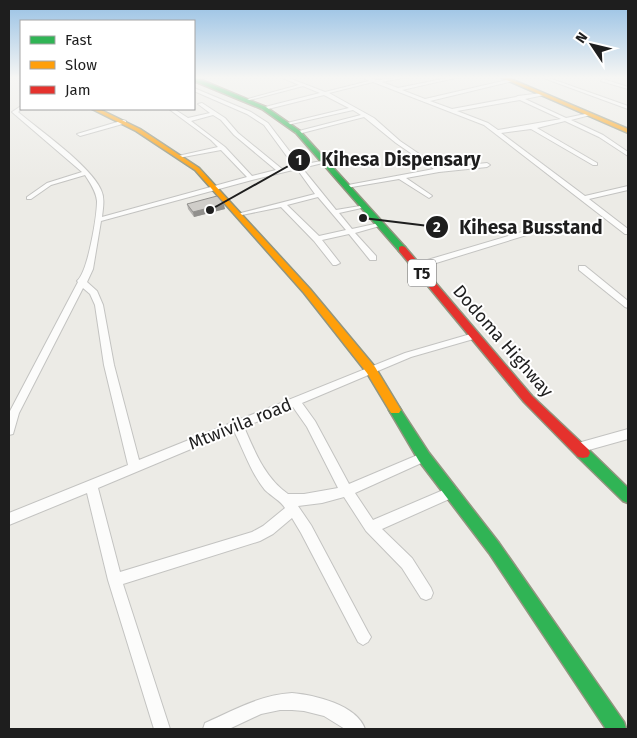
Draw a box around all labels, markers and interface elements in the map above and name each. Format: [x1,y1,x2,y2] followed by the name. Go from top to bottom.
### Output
[20,20,195,110] legend
[567,20,617,70] north arrow
[572,29,591,47] text: N
[65,31,92,49] text: Fast
[65,56,97,74] text: Slow
[65,81,91,99] text: Jam
[286,143,490,177] callout: Kihesa Dispensary
[321,148,481,171] text: Kihesa Dispensary
[296,151,302,169] text: 1
[425,210,613,244] callout: Kihesa Busstand
[459,216,603,239] text: Kihesa Busstand
[433,218,441,236] text: 2
[408,260,436,286] road number: T5
[448,280,558,402] street label: Dodoma Highway
[185,393,295,455] street label: Mtwivila road

